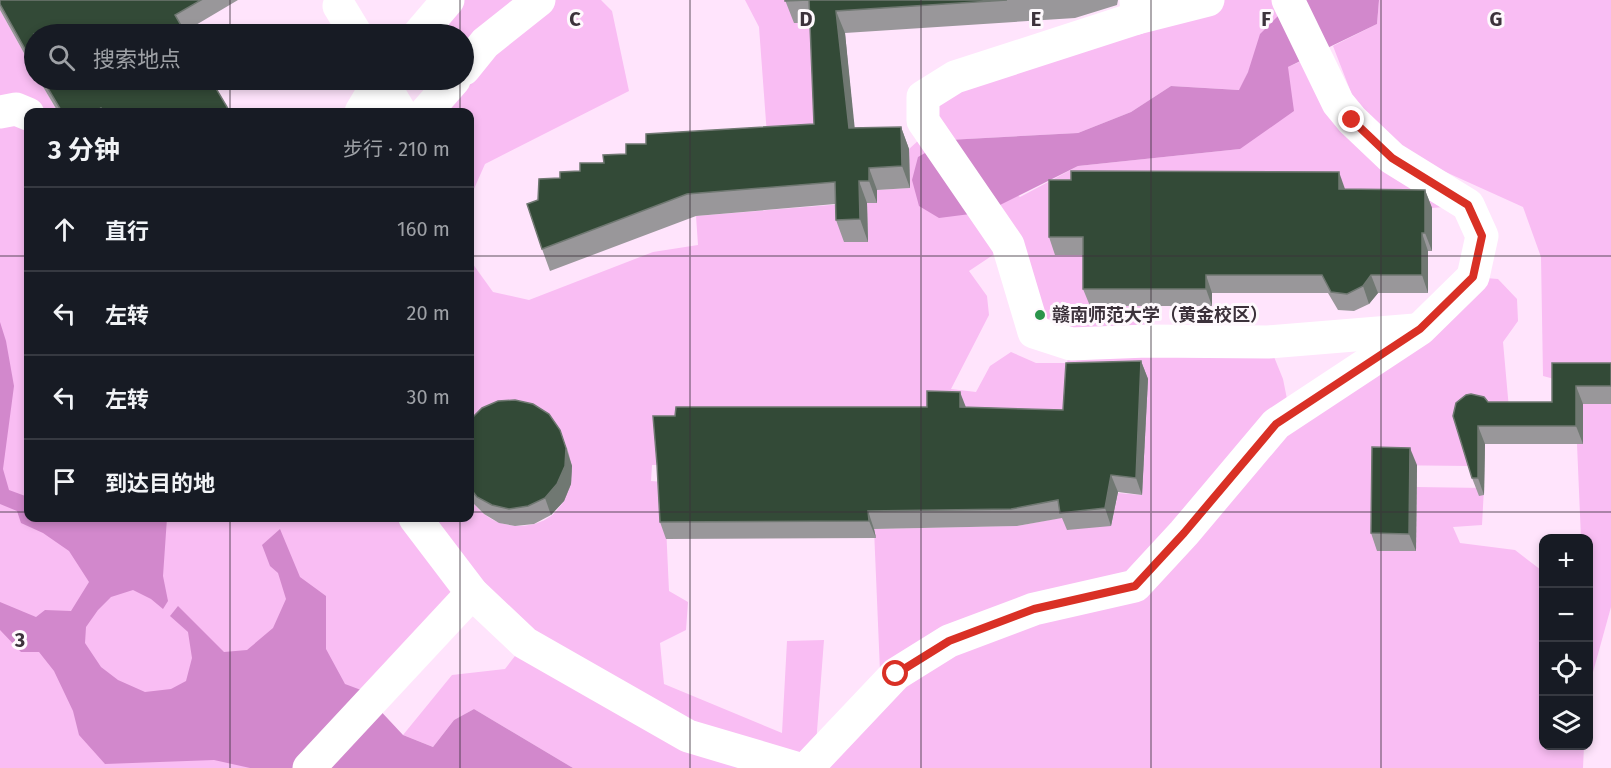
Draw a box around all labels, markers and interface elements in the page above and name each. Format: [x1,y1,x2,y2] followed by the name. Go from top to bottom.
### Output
[569,7,581,31] text: C
[799,7,813,31] text: D
[1031,7,1041,31] text: E
[1261,7,1271,31] text: F
[1490,7,1502,31] text: G
[24,24,474,90] search box
[45,41,78,74] icon: search
[93,46,181,73] text: 搜索地点
[1338,106,1364,132] route end
[48,135,120,166] text: 3 分钟
[343,137,450,161] text: 步行 · 210 m
[48,213,81,246] icon: ahead
[397,217,450,241] text: 160 m
[105,218,149,245] text: 直行
[48,297,81,330] icon: left
[407,301,450,325] text: 20 m
[105,302,149,329] text: 左转
[1052,304,1268,326] place label: 赣南师范大学（黄金校区）
[1033,308,1047,322] marker: 赣南师范大学（黄金校区）
[48,381,81,414] icon: left
[406,385,450,409] text: 30 m
[105,386,149,413] text: 左转
[48,465,81,498] icon: arrive
[105,470,215,497] text: 到达目的地
[1539,534,1593,750] map controls
[1539,534,1593,588] button: +
[1539,588,1593,642] button: −
[14,628,25,652] text: 3
[1539,642,1593,696] button: locate
[882,660,908,686] route start
[1539,696,1593,750] button: layers

